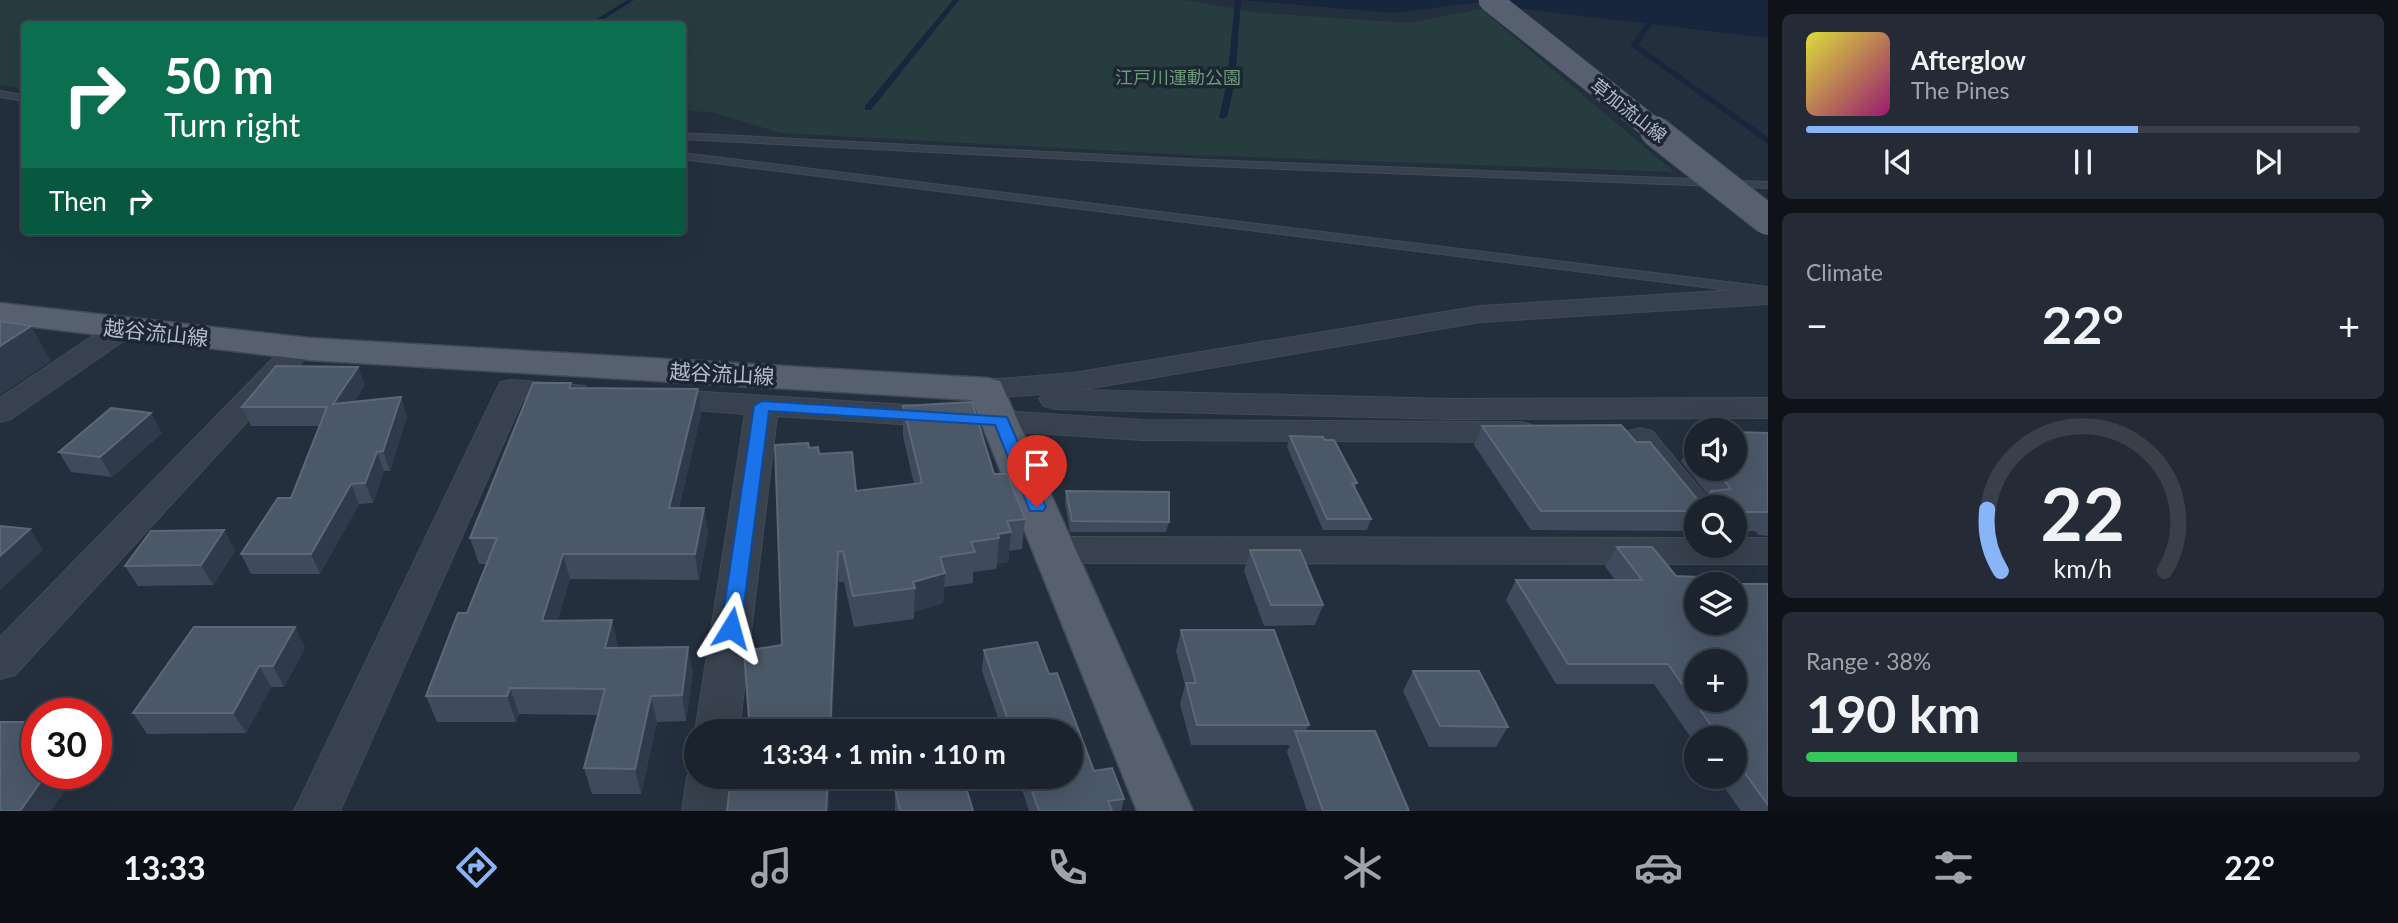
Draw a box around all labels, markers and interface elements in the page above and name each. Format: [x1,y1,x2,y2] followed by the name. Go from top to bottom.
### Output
[1911,44,2026,76] text: Afterglow
[164,46,274,104] text: 50 m
[49,49,140,140] icon: right
[1115,66,1241,88] park label: 江戸川運動公園
[1587,74,1671,146] street label: 草加流山線
[1911,76,2009,104] text: The Pines
[164,105,300,144] text: Turn right
[1879,143,1917,181] icon: previous
[2064,143,2102,181] icon: pause
[2249,143,2287,181] icon: next
[121,182,159,220] icon: right
[49,185,107,217] text: Then
[1806,258,1883,286] text: Climate
[2042,293,2124,355] text: 22°
[1806,302,1828,348] text: −
[2338,302,2360,348] text: +
[102,314,210,350] street label: 越谷流山線
[669,358,775,388] street label: 越谷流山線
[1684,418,1747,789] map controls
[1684,418,1747,481] button: sound
[1007,435,1067,507] pin
[1018,446,1056,484] icon: arrive
[2041,470,2125,558] text: 22
[1684,495,1747,558] button: search
[2054,553,2112,583] text: km/h
[1684,572,1747,635] button: layers
[694,591,768,665] position arrow
[1806,647,1931,675] text: Range · 38%
[1684,649,1747,712] button: +
[1806,682,1980,744] text: 190 km
[21,698,112,789] speed limit sign: 30
[1684,726,1747,789] button: −
[761,738,1006,770] text: 13:34 · 1 min · 110 m
[452,843,501,892] icon: directions
[747,843,796,892] icon: music
[1043,843,1092,892] icon: phone
[1338,843,1387,892] icon: climate
[1634,843,1683,892] icon: car
[1929,843,1978,892] icon: filters
[123,848,206,887] text: 13:33
[2224,848,2275,887] text: 22°

